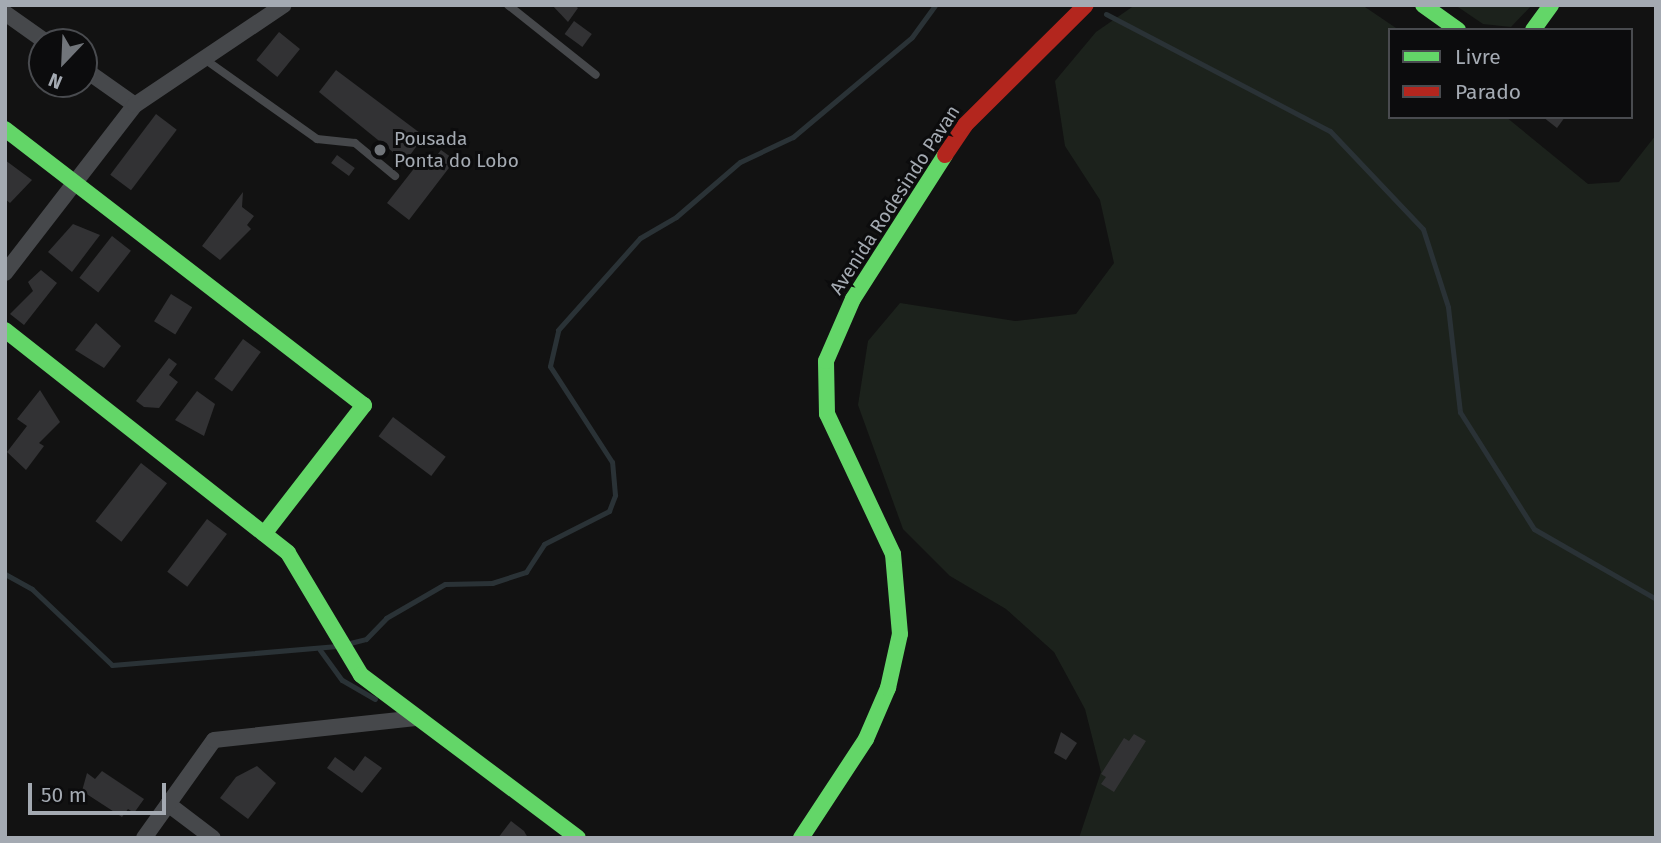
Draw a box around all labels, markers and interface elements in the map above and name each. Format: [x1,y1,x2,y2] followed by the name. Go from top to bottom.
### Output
[28,28,98,98] north arrow
[1388,28,1633,119] legend
[1455,44,1501,70] text: Livre
[45,68,66,94] text: N
[1455,79,1521,105] text: Parado
[825,101,965,299] street label: Avenida Rodesindo Pavan
[394,128,519,172] place label: Pousada Ponta do Lobo
[372,142,388,158] marker: Pousada Ponta do Lobo
[32,770,170,814] scale bar
[41,782,87,808] text: 50 m

